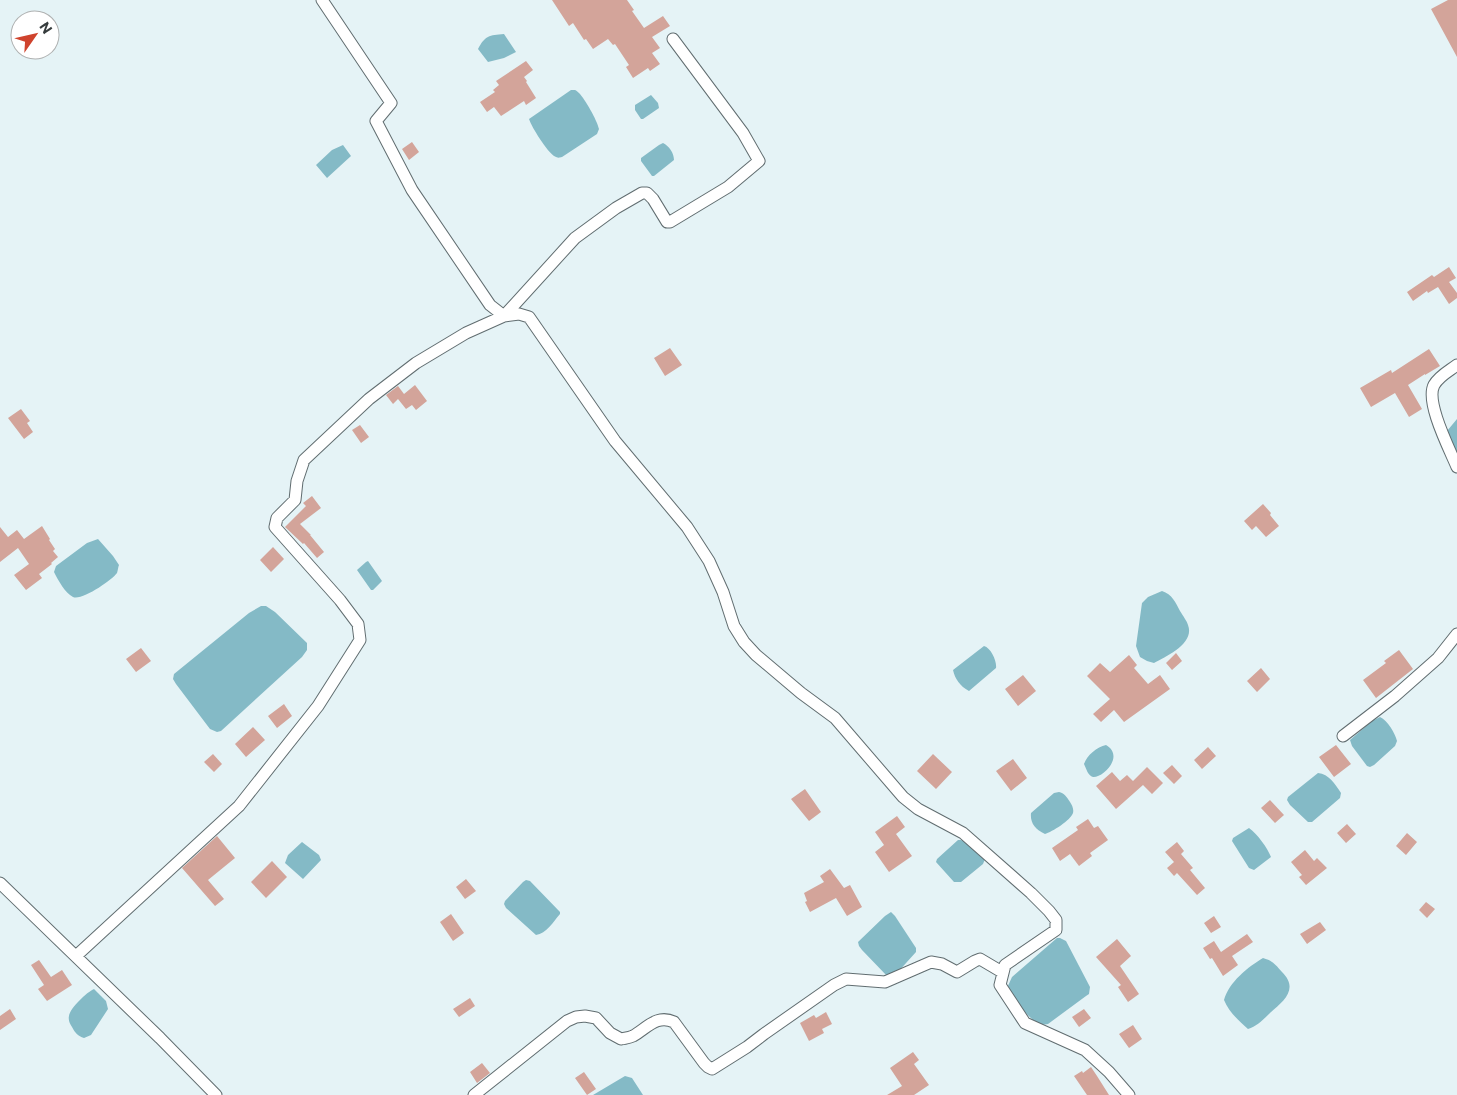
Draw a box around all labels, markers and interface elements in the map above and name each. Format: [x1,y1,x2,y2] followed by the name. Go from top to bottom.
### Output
[10,10,60,60] north arrow
[36,18,56,37] text: N

